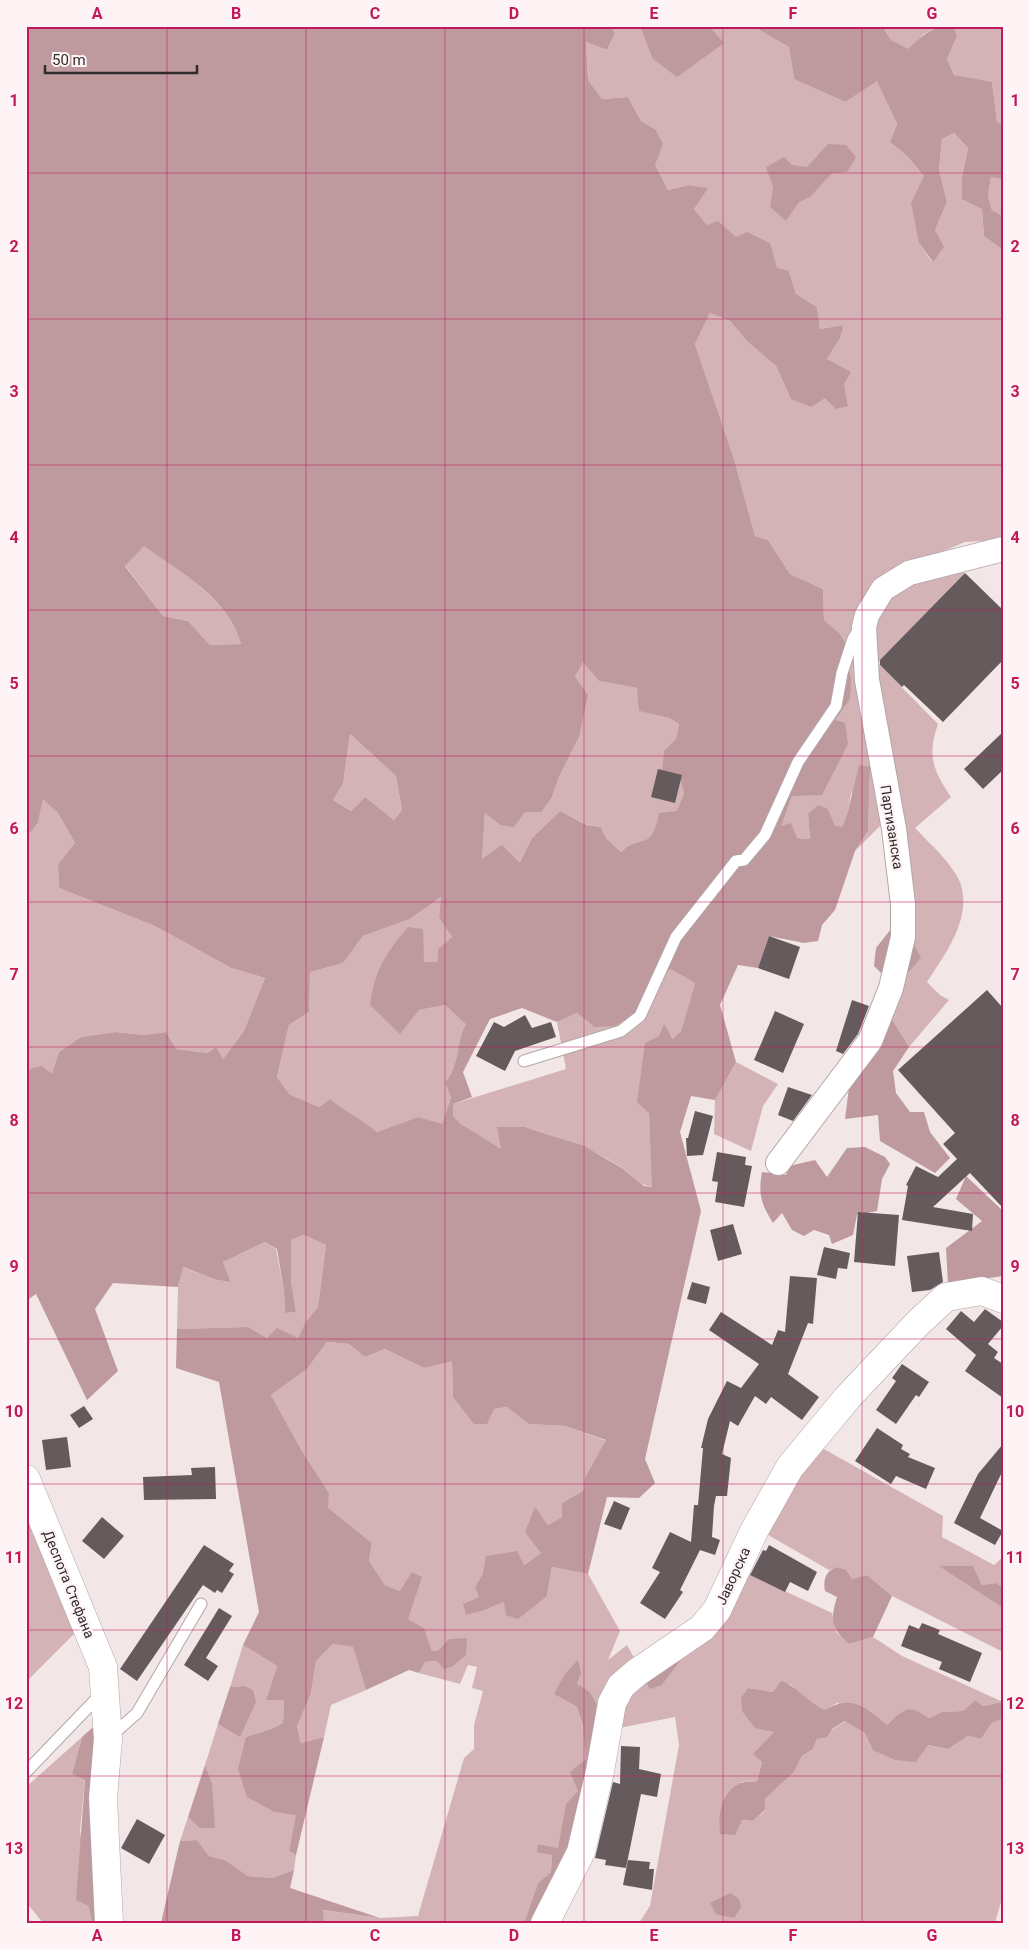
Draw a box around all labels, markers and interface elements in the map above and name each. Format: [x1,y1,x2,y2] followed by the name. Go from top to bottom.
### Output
[92,4,103,23] text: A
[231,4,241,23] text: B
[370,4,380,23] text: C
[509,4,519,23] text: D
[650,4,659,23] text: E
[789,4,798,23] text: F
[927,4,938,23] text: G
[45,42,198,74] scale bar
[52,51,86,69] text: 50 m
[9,91,19,110] text: 1
[1010,91,1020,110] text: 1
[9,237,19,256] text: 2
[1010,237,1020,256] text: 2
[9,382,19,401] text: 3
[1010,382,1020,401] text: 3
[9,528,19,547] text: 4
[1010,528,1020,547] text: 4
[9,674,19,693] text: 5
[1010,674,1020,693] text: 5
[877,784,907,870] street label: Партизанска
[9,819,19,838] text: 6
[1010,819,1020,838] text: 6
[9,965,19,984] text: 7
[1010,965,1020,984] text: 7
[9,1111,19,1130] text: 8
[1010,1111,1020,1130] text: 8
[9,1257,19,1276] text: 9
[1010,1257,1020,1276] text: 9
[5,1402,23,1421] text: 10
[1006,1402,1024,1421] text: 10
[40,1528,98,1640] street label: Деспота Стефана
[713,1545,753,1607] street label: Јаворска
[5,1548,23,1567] text: 11
[1006,1548,1024,1567] text: 11
[5,1694,23,1713] text: 12
[1006,1694,1024,1713] text: 12
[5,1839,23,1858] text: 13
[1006,1839,1024,1858] text: 13
[92,1926,103,1945] text: A
[231,1926,241,1945] text: B
[370,1926,380,1945] text: C
[509,1926,519,1945] text: D
[650,1926,659,1945] text: E
[789,1926,798,1945] text: F
[927,1926,938,1945] text: G

